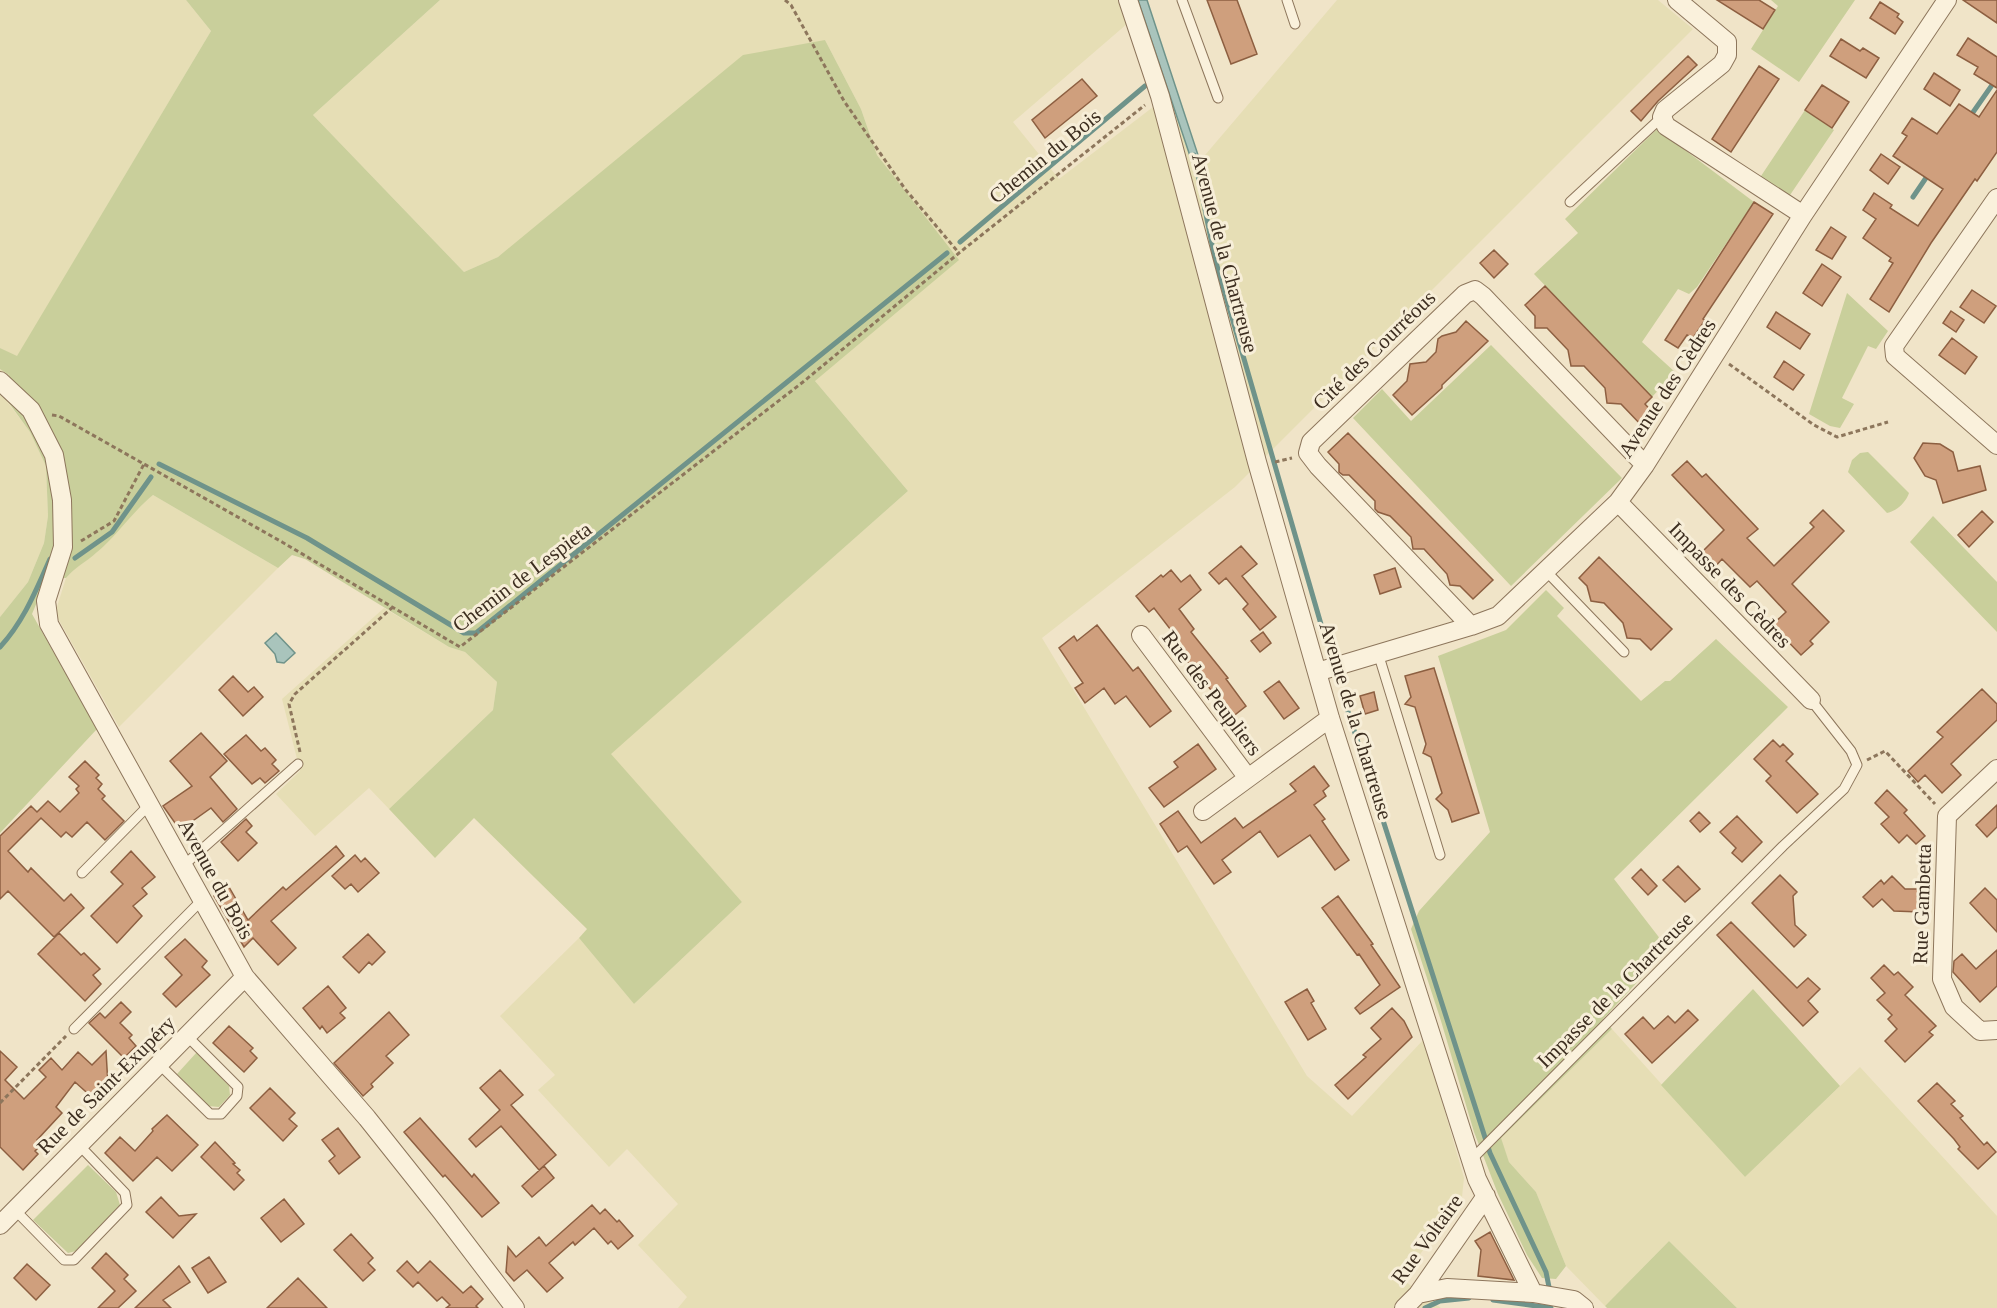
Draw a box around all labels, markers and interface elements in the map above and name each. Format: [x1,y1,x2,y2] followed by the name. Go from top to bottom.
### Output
[984,104,1106,208] street label: Chemin du Bois
[1187,151,1263,355] street label: Avenue de la Chartreuse
[1308,285,1440,415] street label: Cité des Courréous
[1613,314,1721,462] street label: Avenue des Cèdres
[448,516,597,637] street label: Chemin de Lespieta
[1664,517,1796,653] street label: Impasse des Cèdres
[1314,619,1398,823] street label: Avenue de la Chartreuse
[1157,626,1267,760] street label: Rue des Peupliers
[173,815,259,943] street label: Avenue du Bois
[1908,843,1936,965] street label: Rue Gambetta
[1532,907,1698,1073] street label: Impasse de la Chartreuse
[32,1011,180,1159] street label: Rue de Saint-Exupéry
[1386,1190,1468,1288] street label: Rue Voltaire

